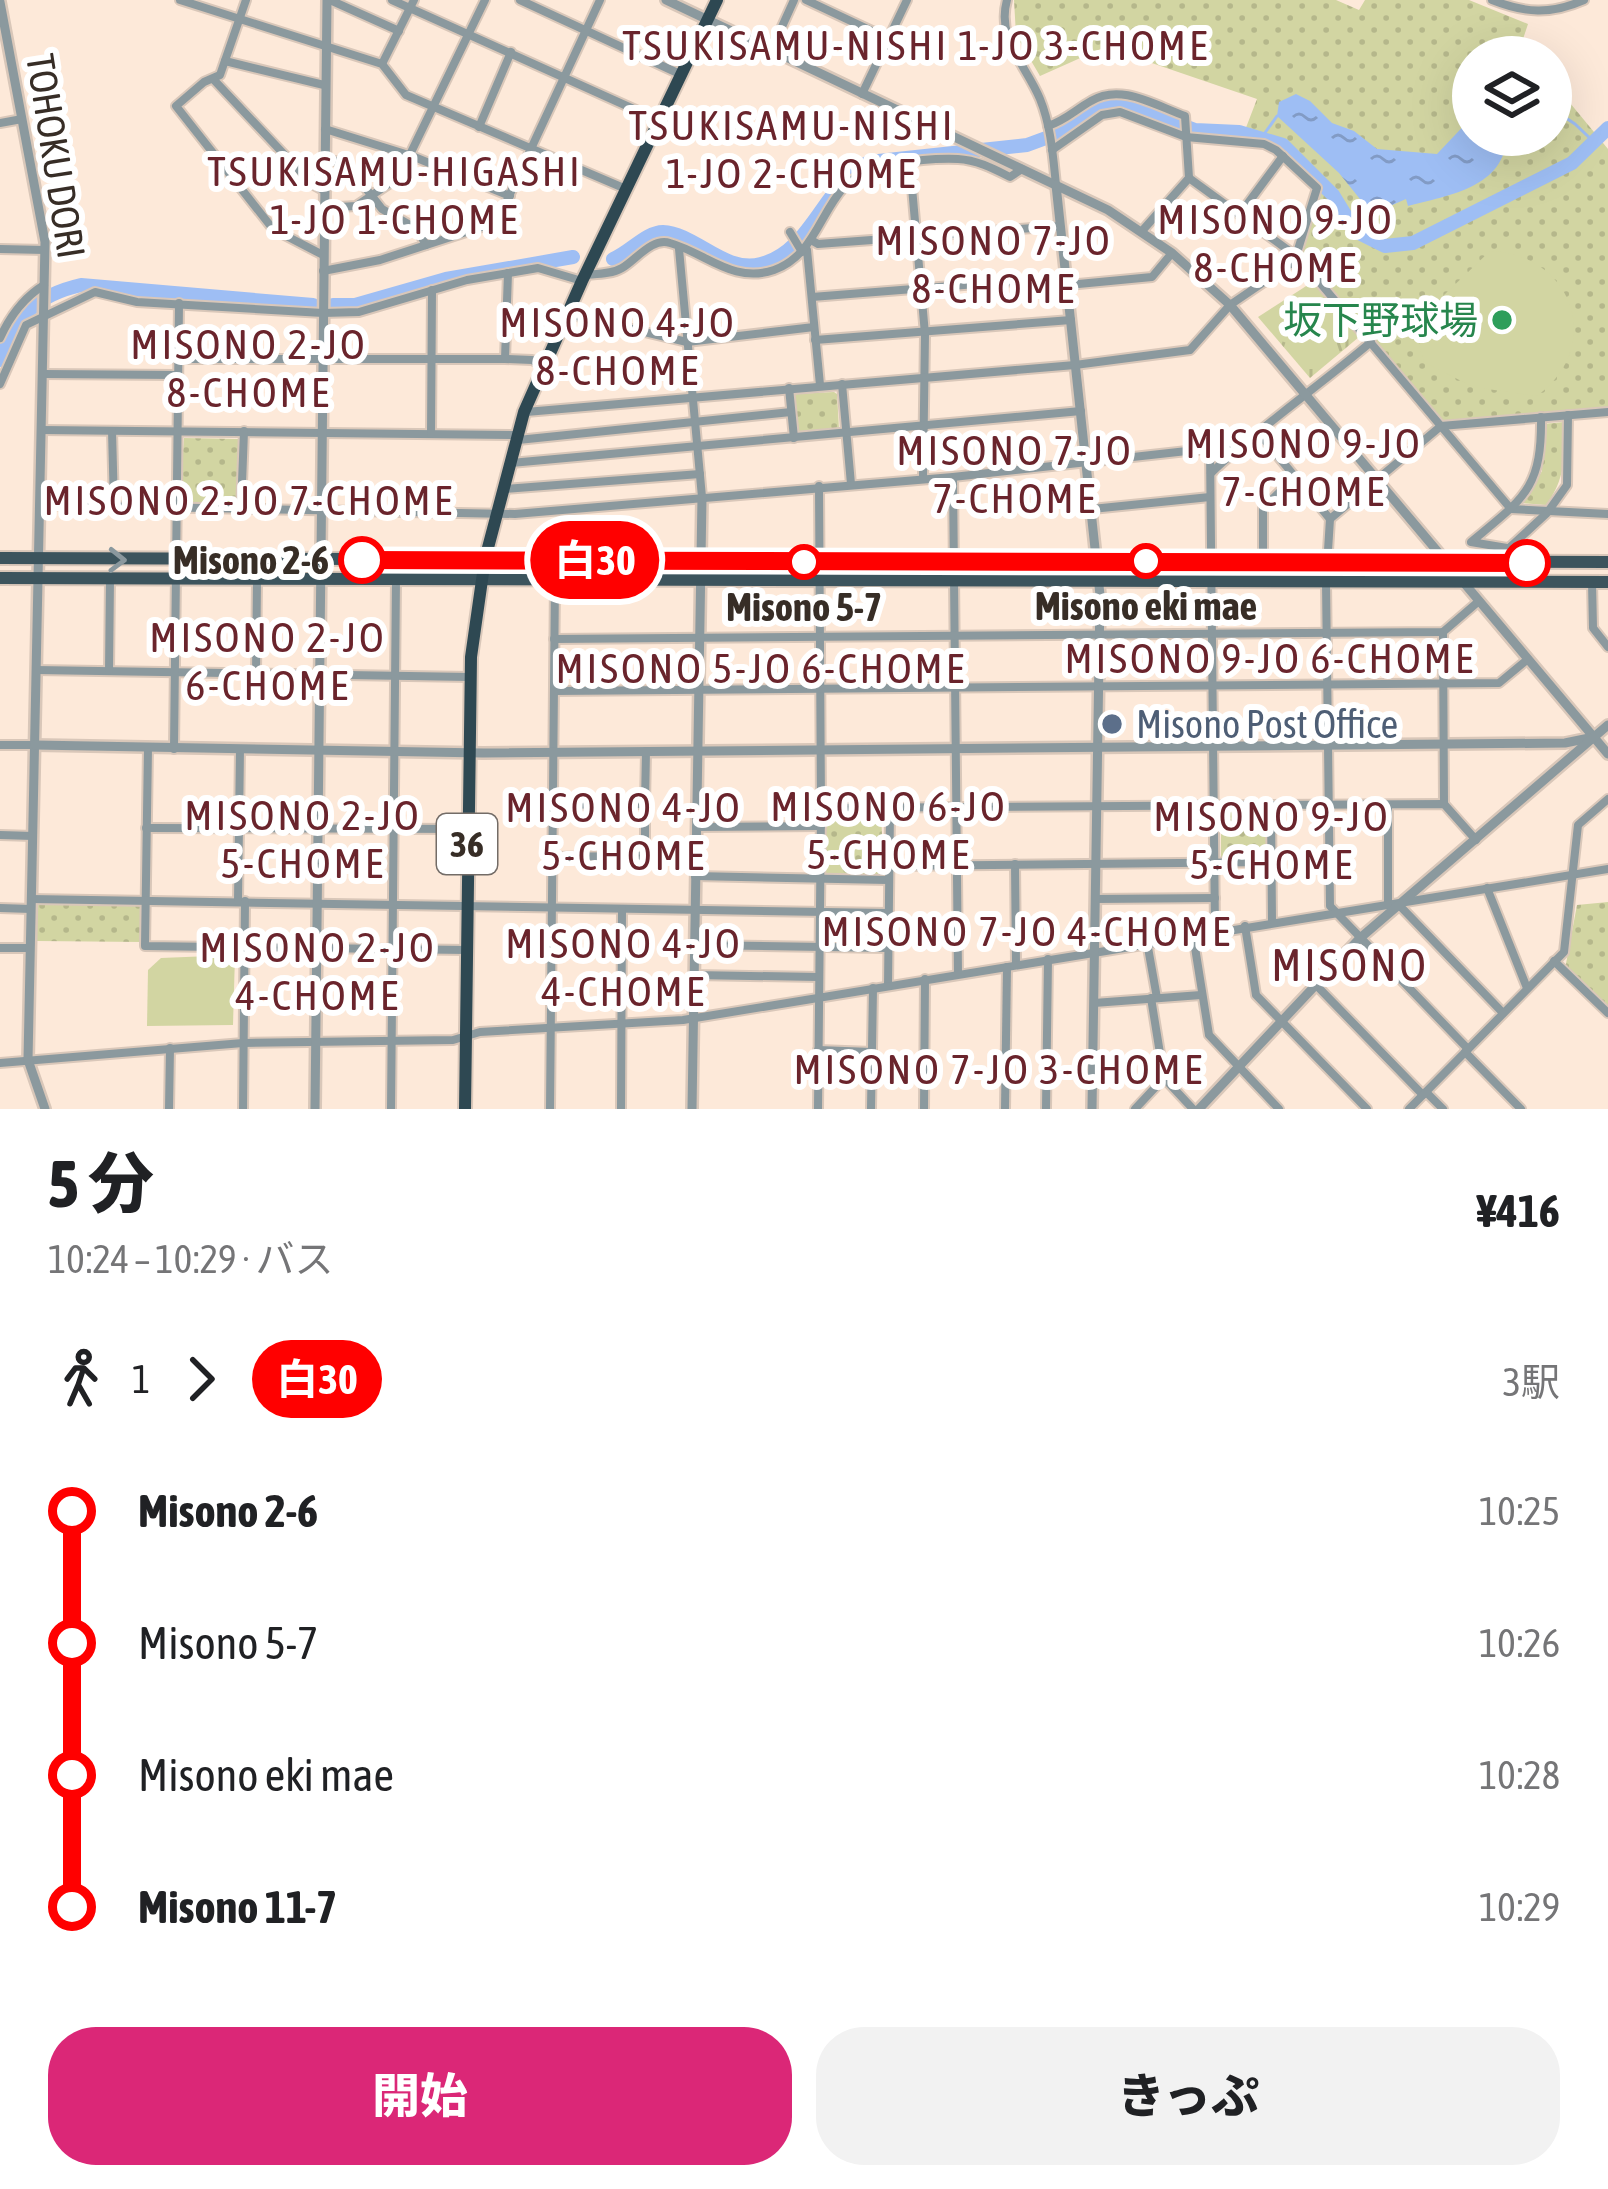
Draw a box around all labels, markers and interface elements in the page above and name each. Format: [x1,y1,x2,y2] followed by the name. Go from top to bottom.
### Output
[622,21,1210,69] district label: TSUKISAMU-NISHI 1-JO 3-CHOME
[1452,36,1572,156] map controls
[1452,36,1572,156] button: layers
[18,51,94,261] street label: TOHOKU DORI
[628,101,956,197] district label: TSUKISAMU-NISHI 1-JO 2-CHOME
[207,147,583,243] district label: TSUKISAMU-HIGASHI 1-JO 1-CHOME
[1157,195,1395,291] district label: MISONO 9-JO 8-CHOME
[875,216,1113,312] district label: MISONO 7-JO 8-CHOME
[499,298,737,394] district label: MISONO 4-JO 8-CHOME
[1283,298,1478,342] place label: 坂下野球場
[1489,307,1515,333] marker: 坂下野球場
[130,320,368,416] district label: MISONO 2-JO 8-CHOME
[1185,419,1423,515] district label: MISONO 9-JO 7-CHOME
[896,426,1134,522] district label: MISONO 7-JO 7-CHOME
[43,476,455,524] district label: MISONO 2-JO 7-CHOME
[526,521,664,599] line badge: 白30
[554,536,636,584] text: 白30
[173,538,329,582] place label: Misono 2-6
[340,538,384,582] marker: Misono 2-6
[1505,541,1549,585] unlabelled marker
[1130,545,1162,577] marker: Misono eki mae
[788,546,820,578] marker: Misono 5-7
[109,547,127,573] one-way arrow
[1035,584,1257,628] place label: Misono eki mae
[726,585,882,629] place label: Misono 5-7
[149,613,387,709] district label: MISONO 2-JO 6-CHOME
[1064,634,1476,682] district label: MISONO 9-JO 6-CHOME
[555,644,967,692] district label: MISONO 5-JO 6-CHOME
[1136,702,1398,746] place label: Misono Post Office
[1099,711,1125,737] marker: Misono Post Office
[770,782,1008,878] district label: MISONO 6-JO 5-CHOME
[505,783,743,879] district label: MISONO 4-JO 5-CHOME
[184,791,422,887] district label: MISONO 2-JO 5-CHOME
[1153,792,1391,888] district label: MISONO 9-JO 5-CHOME
[437,814,497,874] road number: 36
[821,907,1233,955] district label: MISONO 7-JO 4-CHOME
[505,919,743,1015] district label: MISONO 4-JO 4-CHOME
[199,923,437,1019] district label: MISONO 2-JO 4-CHOME
[1271,939,1429,991] district label: MISONO
[793,1045,1205,1093] district label: MISONO 7-JO 3-CHOME
[48,1145,154,1221] text: 5 分
[1477,1185,1560,1237] text: ¥416
[48,1237,333,1281] text: 10:24 – 10:29 · バス
[48,1346,114,1412] icon: walk
[168,1346,234,1412] icon: forward
[276,1355,358,1403] text: 白30
[132,1357,150,1401] text: 1
[1503,1360,1560,1404] text: 3駅
[138,1485,318,1537] text: Misono 2-6
[1479,1489,1560,1533] text: 10:25
[138,1617,318,1669] text: Misono 5-7
[1479,1621,1560,1665] text: 10:26
[138,1749,394,1801] text: Misono eki mae
[1479,1753,1560,1797] text: 10:28
[138,1881,337,1933] text: Misono 11-7
[1479,1885,1560,1929] text: 10:29
[48,2027,792,2165] button: 開始
[816,2027,1560,2165] button: きっぷ

